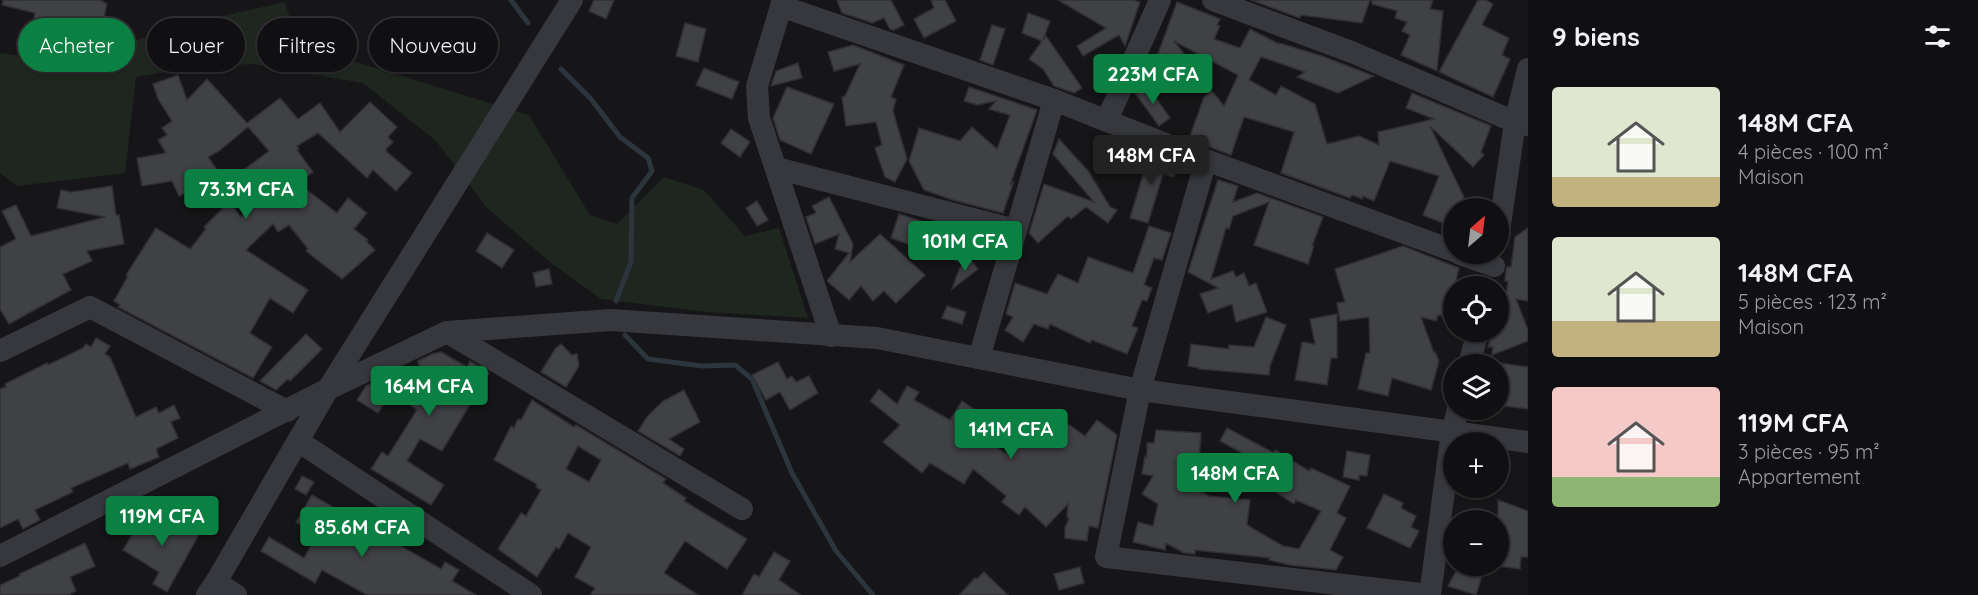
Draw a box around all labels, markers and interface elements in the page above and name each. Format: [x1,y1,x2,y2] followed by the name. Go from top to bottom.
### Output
[18,18,135,72] chip: Acheter
[147,18,245,72] chip: Louer
[257,18,357,72] chip: Filtres
[369,18,498,72] chip: Nouveau
[1552,20,1640,53] text: 9 biens
[1921,20,1954,53] icon: filters
[1091,54,1215,105] pin: 223M CFA
[1107,61,1199,86] text: 223M CFA
[1738,106,1853,139] text: 148M CFA
[1600,111,1672,183] icon: home
[1089,135,1213,186] pin: 148M CFA
[1738,139,1889,164] text: 4 pièces · 100 m²
[1107,142,1195,167] text: 148M CFA
[1738,164,1804,189] text: Maison
[177,169,315,220] pin: 73.3M CFA
[198,176,294,201] text: 73.3M CFA
[1443,198,1509,264] north arrow
[1443,198,1509,576] map controls
[903,221,1027,272] pin: 101M CFA
[922,228,1008,253] text: 101M CFA
[1738,256,1853,289] text: 148M CFA
[1600,261,1672,333] icon: home
[1443,276,1509,342] button: locate
[1738,289,1887,314] text: 5 pièces · 123 m²
[1738,314,1804,339] text: Maison
[1443,354,1509,420] button: layers
[367,366,491,417] pin: 164M CFA
[385,373,473,398] text: 164M CFA
[1738,406,1848,439] text: 119M CFA
[949,409,1073,460] pin: 141M CFA
[1600,411,1672,483] icon: home
[969,416,1053,441] text: 141M CFA
[1443,432,1509,498] button: +
[1738,439,1880,464] text: 3 pièces · 95 m²
[1173,453,1297,504] pin: 148M CFA
[1191,460,1279,485] text: 148M CFA
[1738,464,1861,489] text: Appartement
[100,496,224,547] pin: 119M CFA
[120,503,204,528] text: 119M CFA
[293,507,431,558] pin: 85.6M CFA
[1443,510,1509,576] button: −
[314,514,410,539] text: 85.6M CFA

